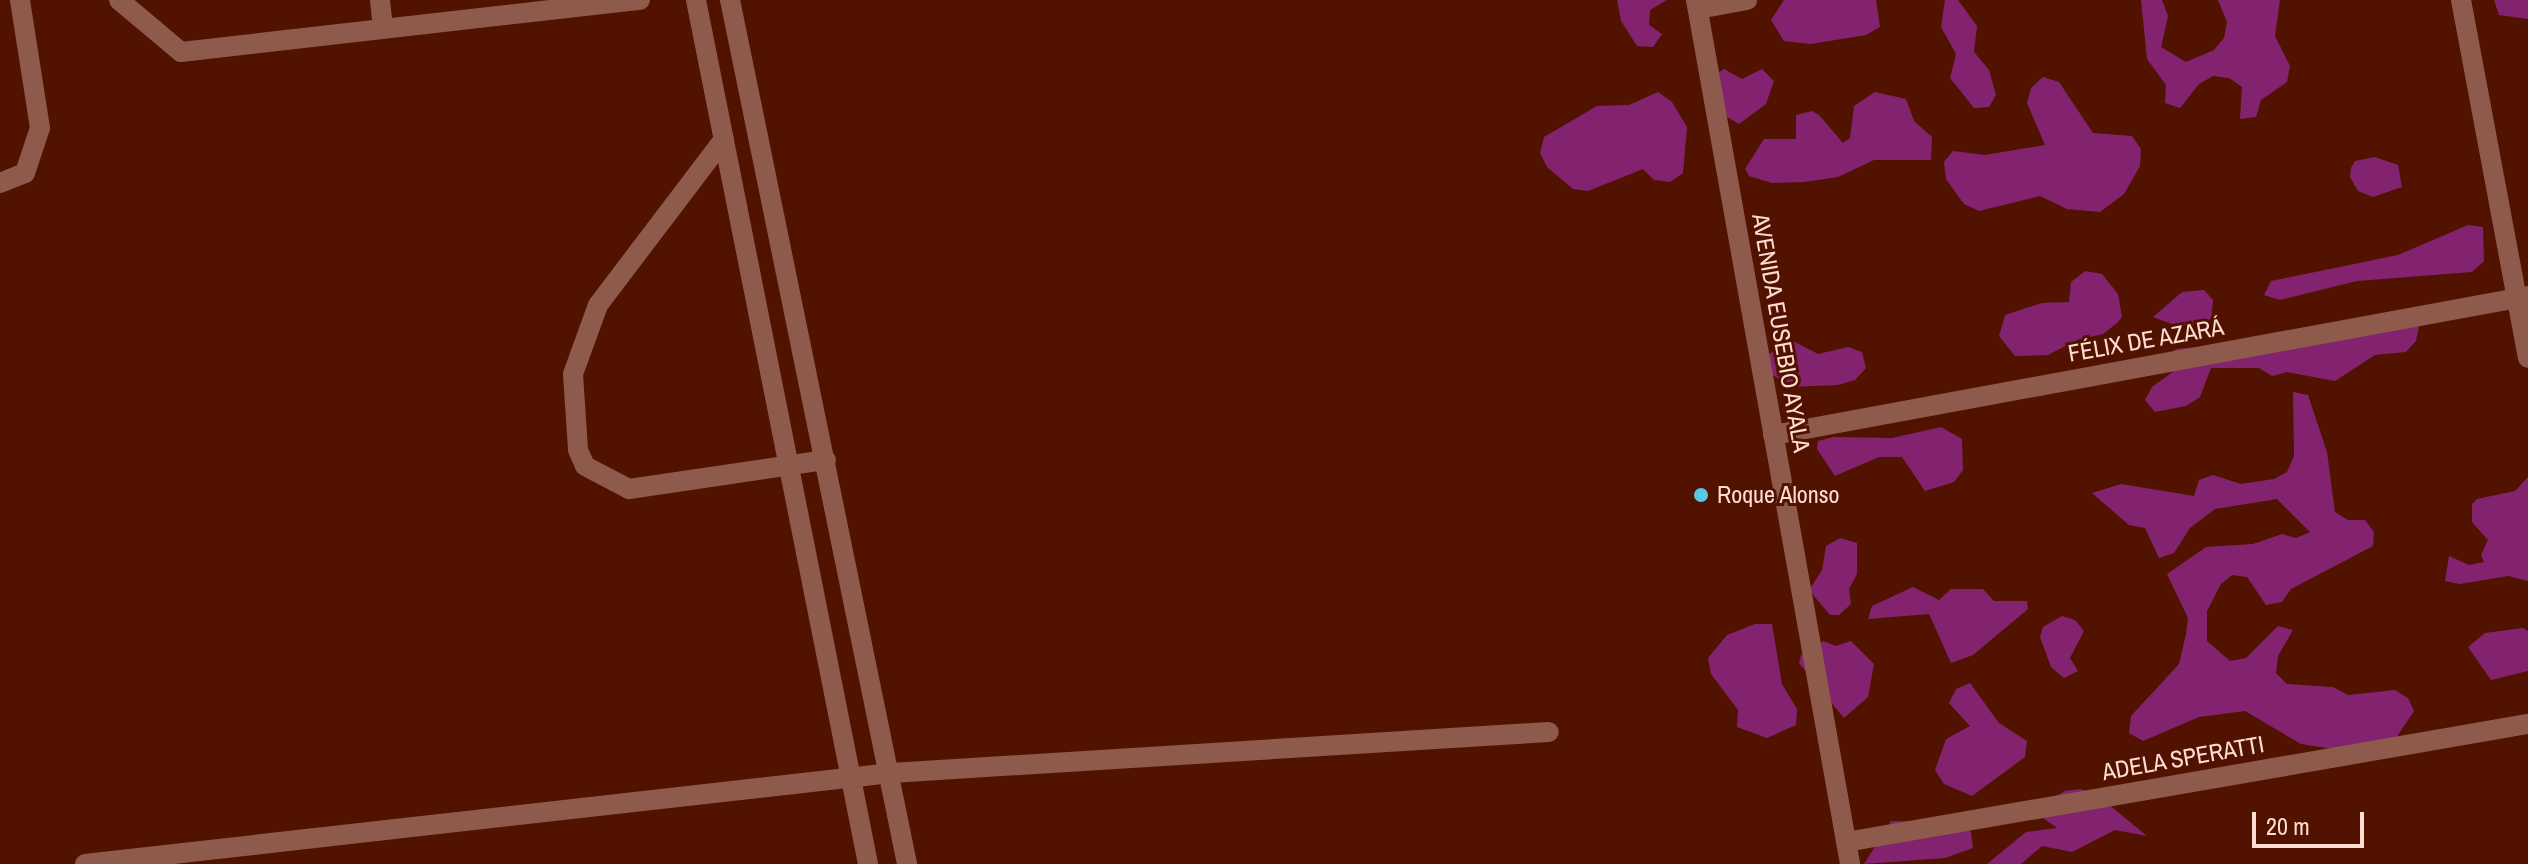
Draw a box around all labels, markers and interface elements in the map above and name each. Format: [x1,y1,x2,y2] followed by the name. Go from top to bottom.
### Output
[1746,210,1816,456] street label: AVENIDA EUSEBIO AYALA
[2065,312,2227,368] street label: FÉLIX DE AZARÁ
[1717,481,1841,509] place label: Roque Alonso
[1692,486,1710,504] marker: Roque Alonso
[2099,730,2267,786] street label: ADELA SPERATTI
[2256,796,2368,846] scale bar
[2266,810,2310,842] text: 20 m

